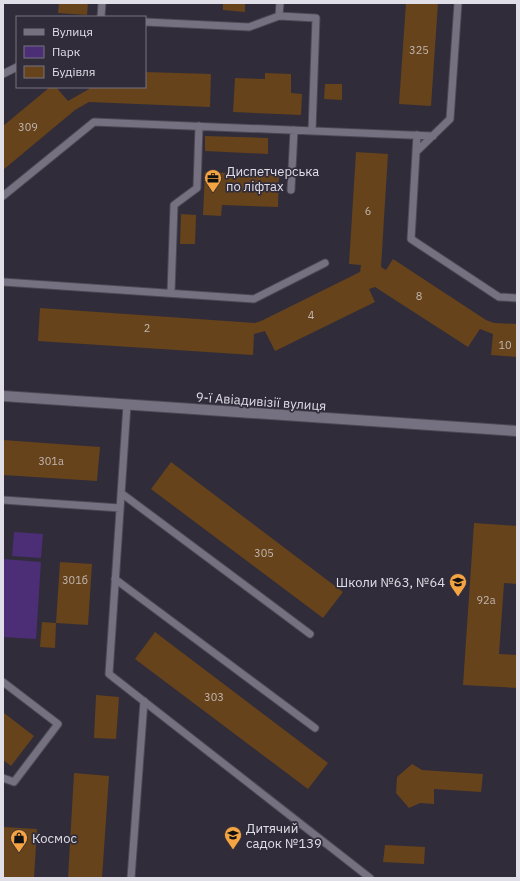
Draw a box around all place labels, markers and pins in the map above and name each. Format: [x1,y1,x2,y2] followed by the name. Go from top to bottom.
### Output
[226,163,319,195] place label: Диспетчерська по ліфтах
[203,168,223,193] office icon: Диспетчерська по ліфтах
[448,572,468,597] school or university icon: Школи №63, №64
[336,574,445,591] place label: Школи №63, №64
[246,820,322,852] place label: Дитячий садок №139
[223,825,243,850] school or university icon: Дитячий садок №139
[9,828,29,853] shop icon: Космос
[32,830,77,847] place label: Космос

